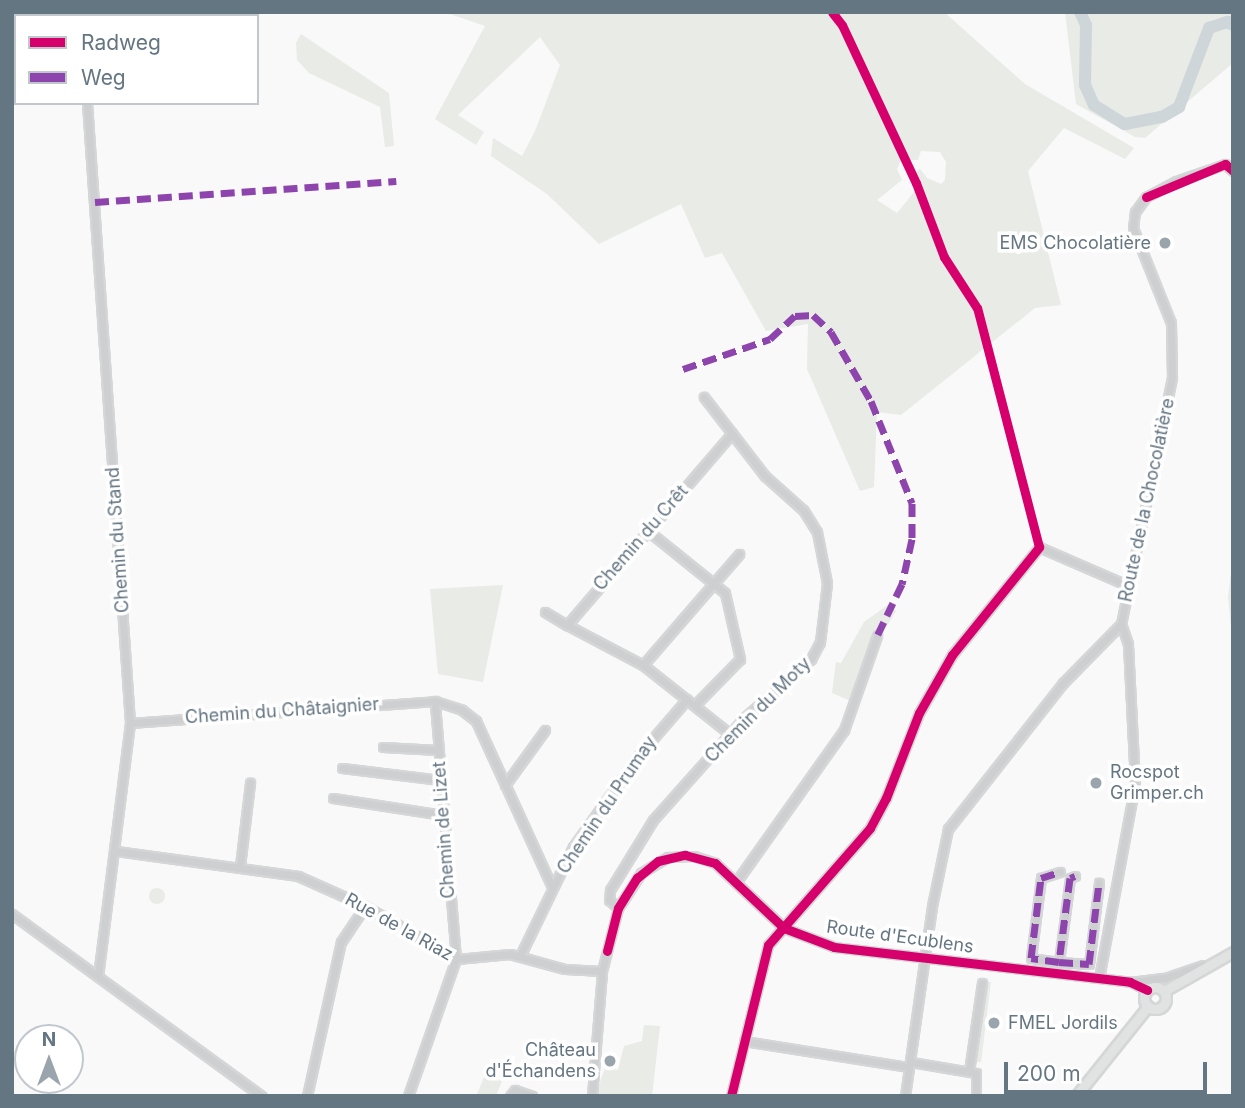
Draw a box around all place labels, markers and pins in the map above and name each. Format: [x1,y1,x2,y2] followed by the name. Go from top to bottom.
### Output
[999,232,1151,254] place label: EMS Chocolatière
[1157,235,1173,251] marker: EMS Chocolatière
[1110,762,1204,804] place label: Rocspot Grimper.ch
[1088,775,1104,791] marker: Rocspot Grimper.ch
[1008,1012,1118,1034] place label: FMEL Jordils
[986,1015,1002,1031] marker: FMEL Jordils
[485,1040,596,1082] place label: Château d'Échandens
[602,1053,618,1069] marker: Château d'Échandens

